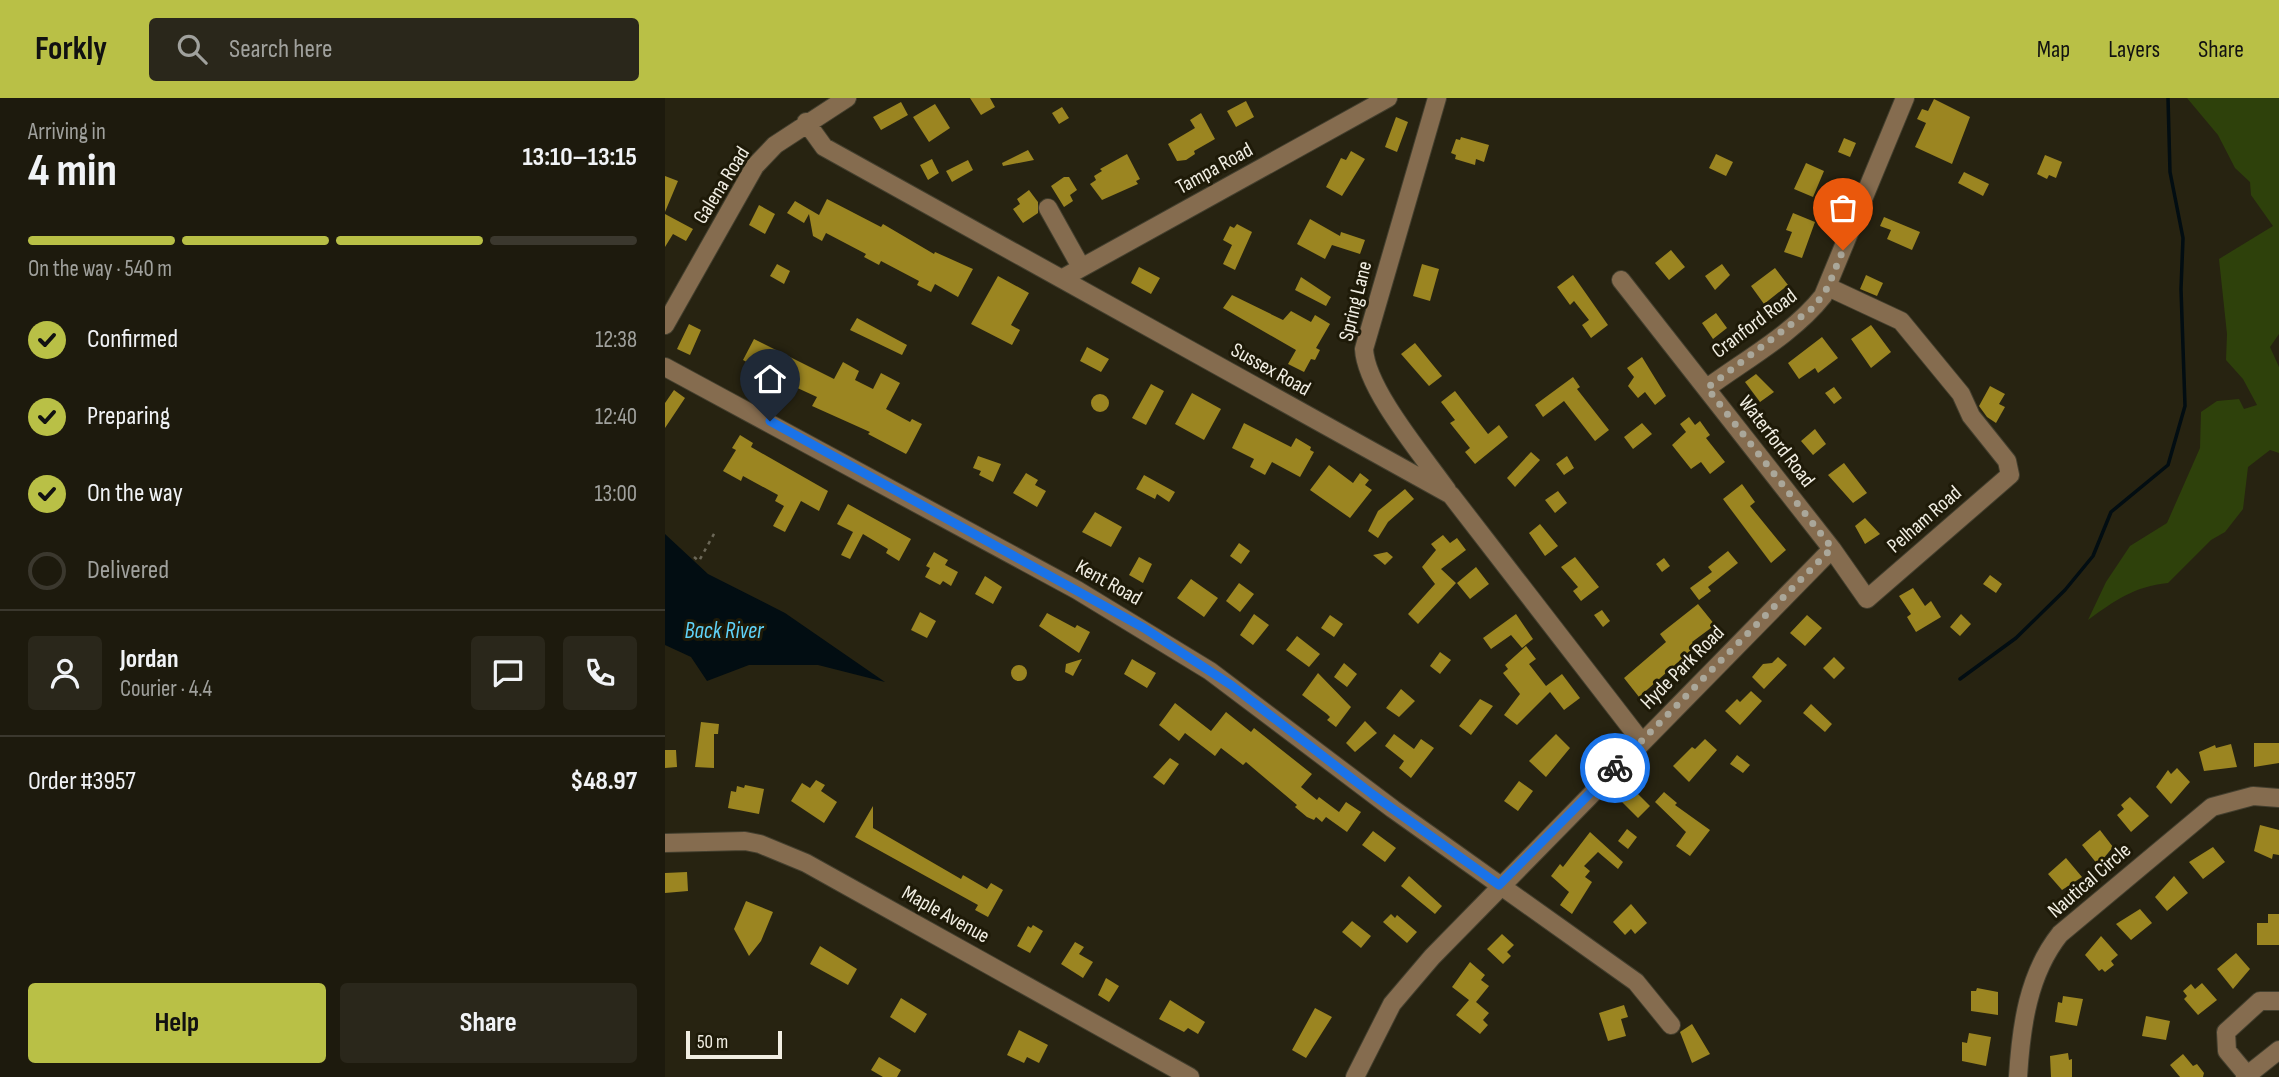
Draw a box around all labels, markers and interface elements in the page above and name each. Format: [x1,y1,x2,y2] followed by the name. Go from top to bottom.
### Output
[149,18,639,81] search box
[35,29,107,69] text: Forkly
[173,30,211,68] icon: search
[229,34,332,65] text: Search here
[2037,35,2070,64] text: Map
[2108,35,2160,64] text: Layers
[2198,35,2244,64] text: Share
[28,118,106,146] text: Arriving in
[1172,137,1257,200] street label: Tampa Road
[522,142,637,173] text: 13:10–13:15
[688,142,755,228] street label: Galena Road
[28,144,117,199] text: 4 min
[1813,178,1873,250] pin
[1824,189,1862,227] icon: bag
[28,255,172,283] text: On the way · 540 m
[1333,259,1377,344] street label: Spring Lane
[1707,283,1802,363] street label: Cranford Road
[28,321,66,359] icon: check
[87,324,178,355] text: Confirmed
[595,326,637,354] text: 12:38
[1227,337,1315,401] street label: Sussex Road
[740,349,800,421] pin
[751,360,789,398] icon: home
[1733,391,1820,492] street label: Waterford Road
[28,398,66,436] icon: check
[87,401,170,432] text: Preparing
[595,403,637,431] text: 12:40
[28,475,66,513] icon: check
[87,478,183,509] text: On the way
[594,480,637,508] text: 13:00
[1882,480,1967,558] street label: Pelham Road
[1071,554,1146,611] street label: Kent Road
[87,555,169,586] text: Delivered
[684,617,765,645] water label: Back River
[1635,620,1729,714] street label: Hyde Park Road
[28,636,102,710] button: person
[471,636,545,710] button: chat
[563,636,637,710] button: phone
[120,644,178,675] text: Jordan
[120,675,212,703] text: Courier · 4.4
[1580,733,1650,803] courier
[1596,749,1634,787] icon: bike
[28,766,136,797] text: Order #3957
[570,766,637,797] text: $48.97
[2043,838,2136,923] street label: Nautical Circle
[898,880,994,949] street label: Maple Avenue
[28,983,326,1063] button: Help
[340,983,637,1063] button: Share
[686,1028,782,1060] scale bar
[697,1031,728,1054] text: 50 m

